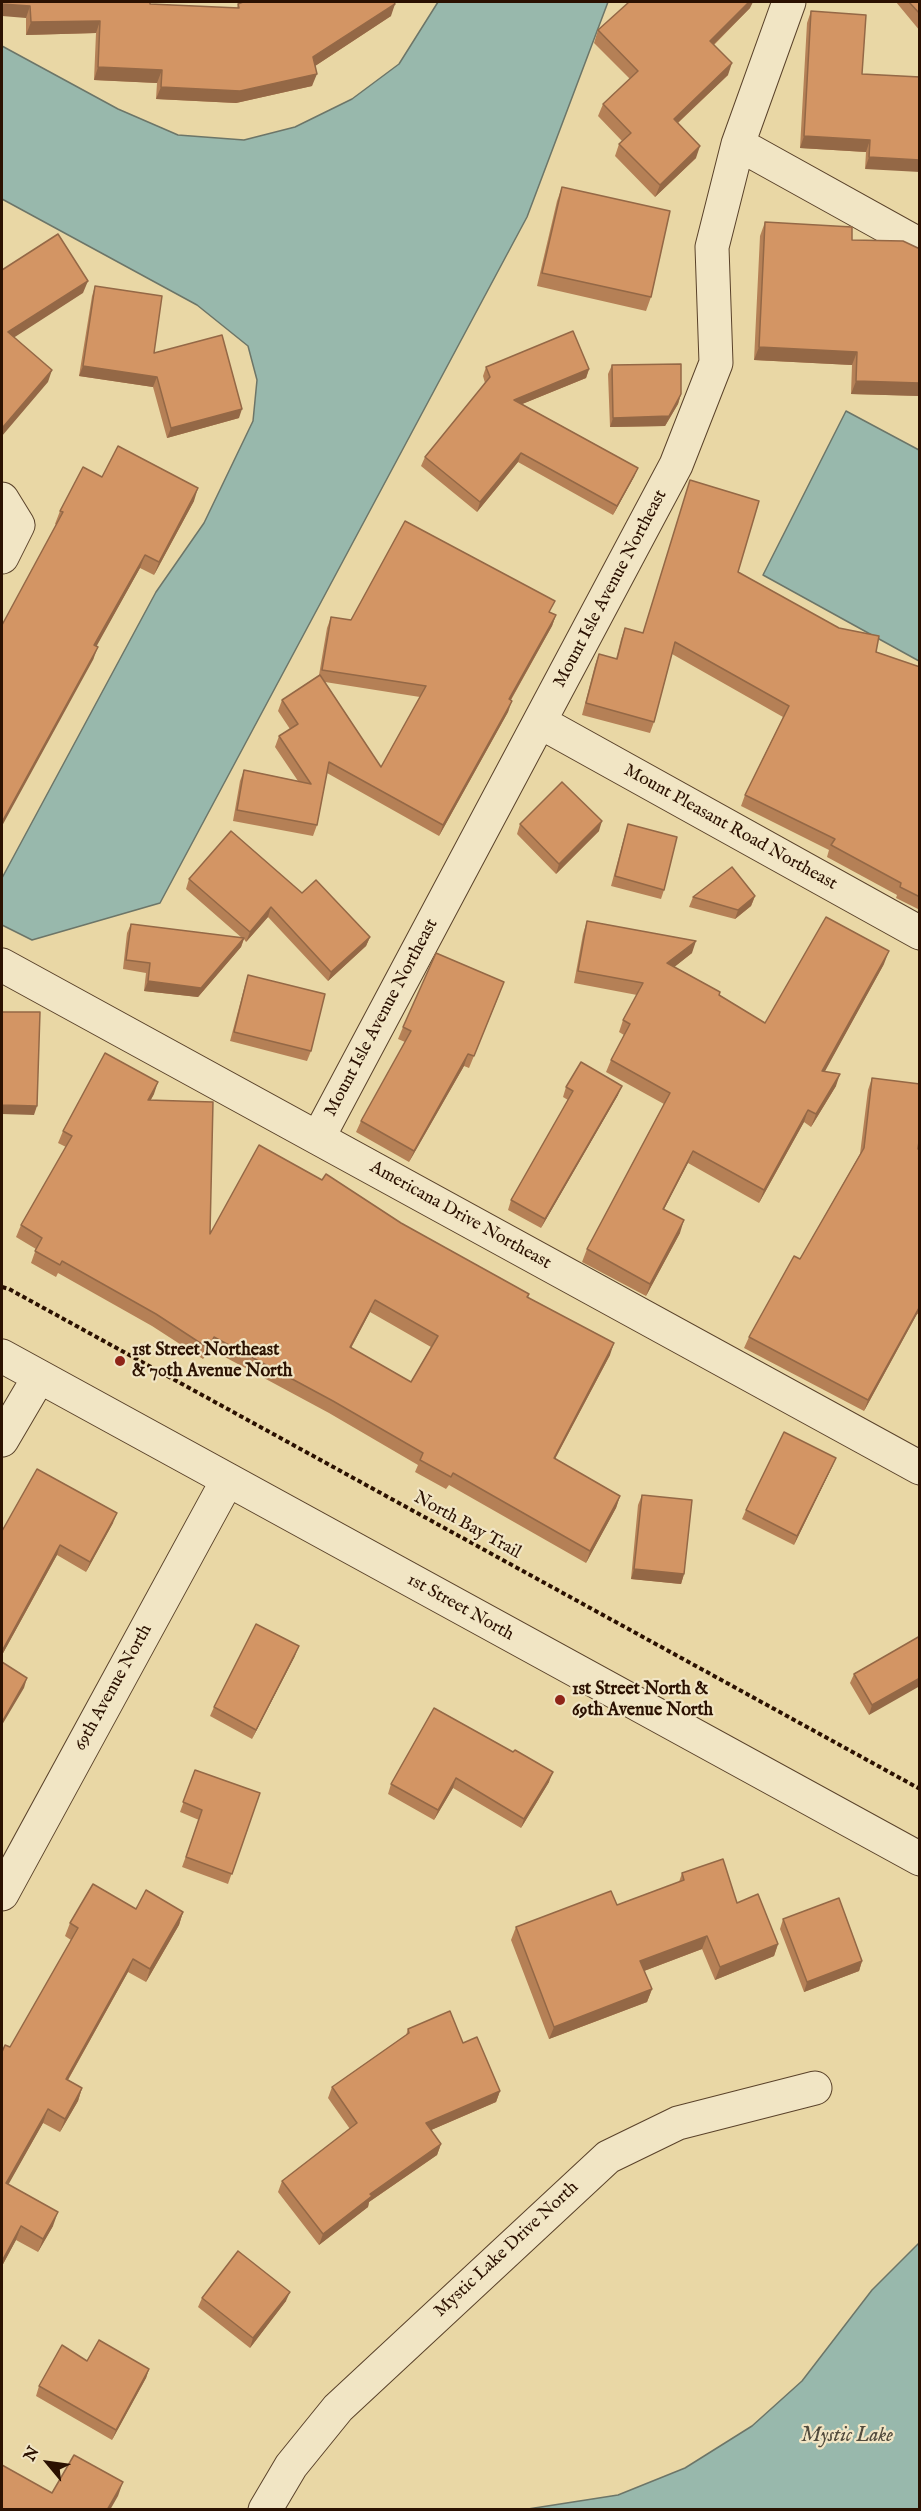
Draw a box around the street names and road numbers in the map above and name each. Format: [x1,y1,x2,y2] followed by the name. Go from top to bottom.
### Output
[550,486,672,692] street label: Mount Isle Avenue Northeast
[620,760,840,896] street label: Mount Pleasant Road Northeast
[321,915,443,1121] street label: Mount Isle Avenue Northeast
[366,1157,554,1275] street label: Americana Drive Northeast
[410,1488,524,1564] street label: North Bay Trail
[403,1570,517,1646] street label: 1st Street North
[70,1621,158,1755] street label: 69th Avenue North
[430,2177,584,2323] street label: Mystic Lake Drive North

